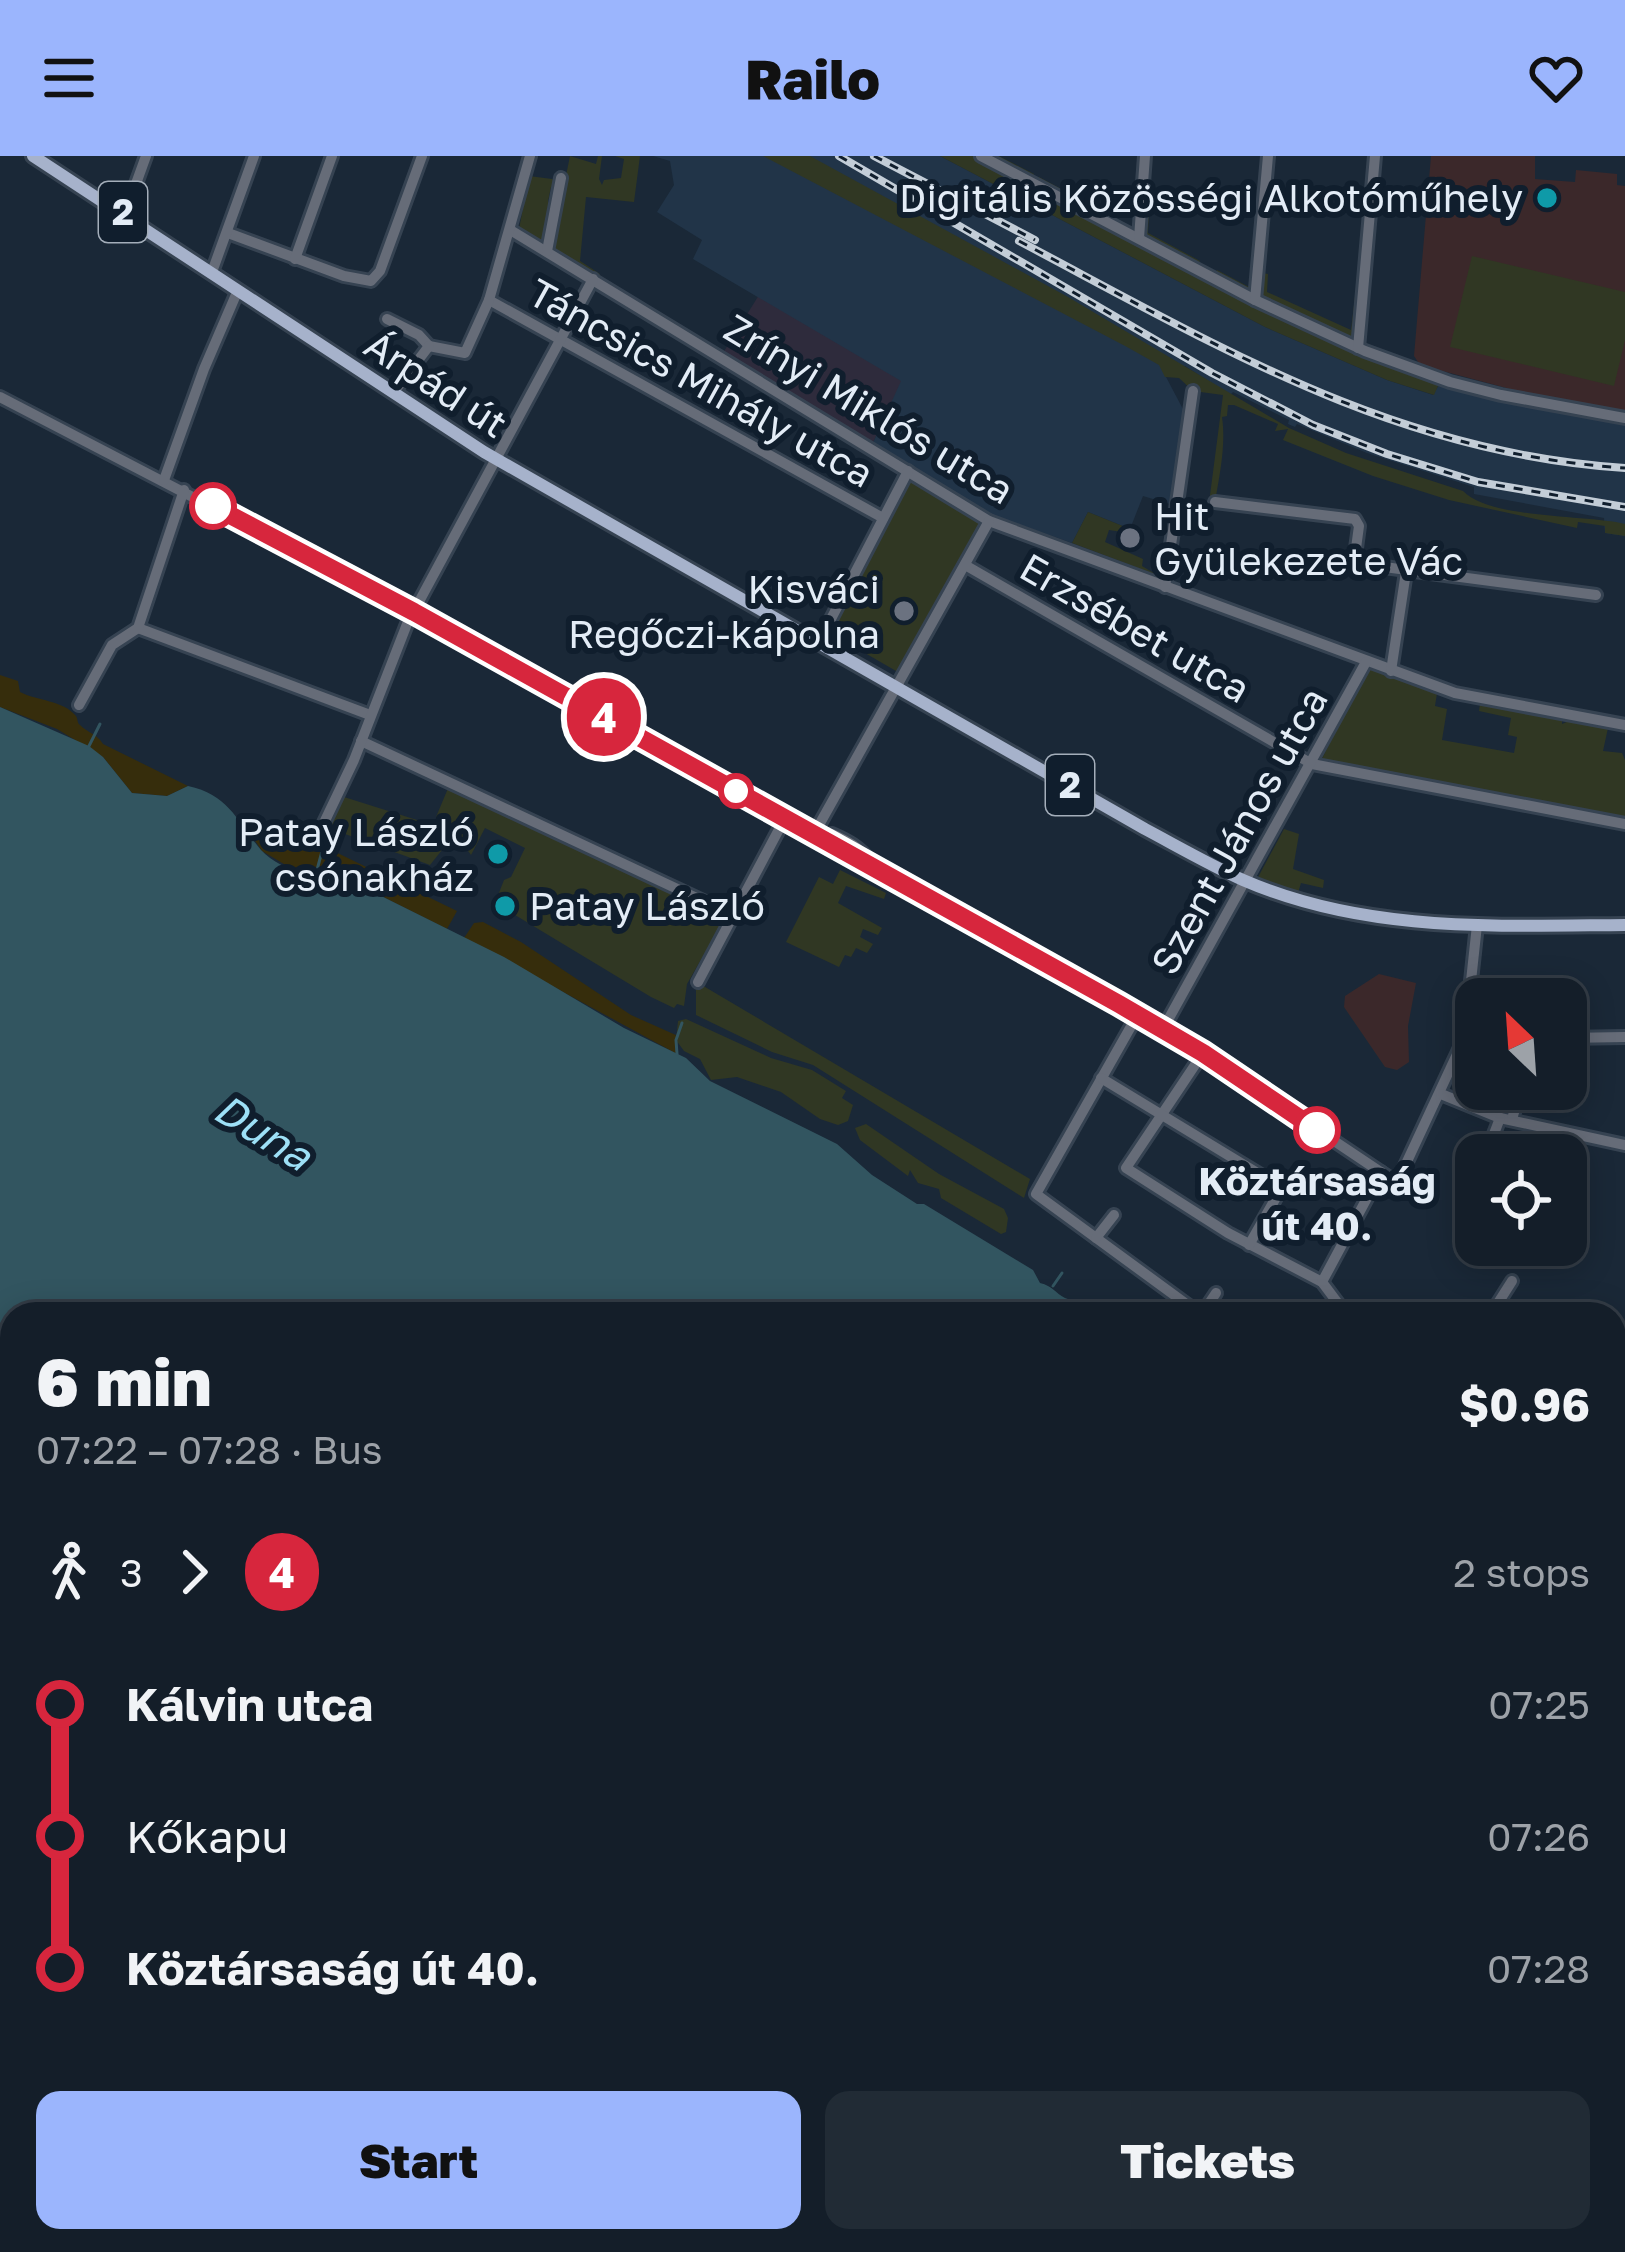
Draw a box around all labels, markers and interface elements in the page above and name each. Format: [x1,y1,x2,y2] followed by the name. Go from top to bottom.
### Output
[36,45,102,111] icon: menu
[1523,45,1589,111] icon: heart
[745,46,880,111] text: Railo
[899,174,1523,221] place label: Digitális Közösségi Alkotóműhely
[99,182,147,242] road number: 2
[1534,185,1560,211] marker: Digitális Közösségi Alkotóműhely
[521,268,882,497] street label: Táncsics Mihály utca
[716,304,1022,513] street label: Zrínyi Miklós utca
[356,320,516,447] street label: Árpád út
[191,484,235,528] unlabelled marker
[1154,492,1463,584] place label: Hit Gyülekezete Vác
[1117,525,1143,551] marker: Hit Gyülekezete Vác
[1012,543,1258,712] street label: Erzsébet utca
[568,565,880,657] place label: Kisváci Regőczi-kápolna
[891,598,917,624] marker: Kisváci Regőczi-kápolna
[565,678,643,756] line badge: 4
[1140,679,1337,982] street label: Szent János utca
[591,692,617,742] text: 4
[1046,755,1094,815] road number: 2
[720,775,752,807] unlabelled marker
[238,808,474,900] place label: Patay László csónakház
[485,841,511,867] marker: Patay László csónakház
[529,882,765,929] place label: Patay László
[492,893,518,919] marker: Patay László
[1455,978,1587,1110] north arrow
[1455,978,1587,1266] map controls
[206,1082,322,1181] water label: Duna
[1295,1108,1339,1152] marker: Köztársaság út 40.
[1455,1134,1587,1266] button: locate
[1198,1157,1436,1249] place label: Köztársaság út 40.
[36,1341,212,1421] text: 6 min
[1459,1377,1590,1431] text: $0.96
[36,1426,383,1473] text: 07:22 – 07:28 · Bus
[36,1539,102,1605] icon: walk
[161,1539,227,1605] icon: forward
[269,1547,295,1597] text: 4
[120,1549,143,1596] text: 3
[1453,1549,1590,1596] text: 2 stops
[126,1677,373,1731] text: Kálvin utca
[1488,1681,1590,1728] text: 07:25
[126,1809,288,1863] text: Kőkapu
[1487,1813,1590,1860] text: 07:26
[126,1941,539,1995] text: Köztársaság út 40.
[1487,1945,1590,1992] text: 07:28
[36,2091,801,2229] button: Start
[825,2091,1590,2229] button: Tickets

